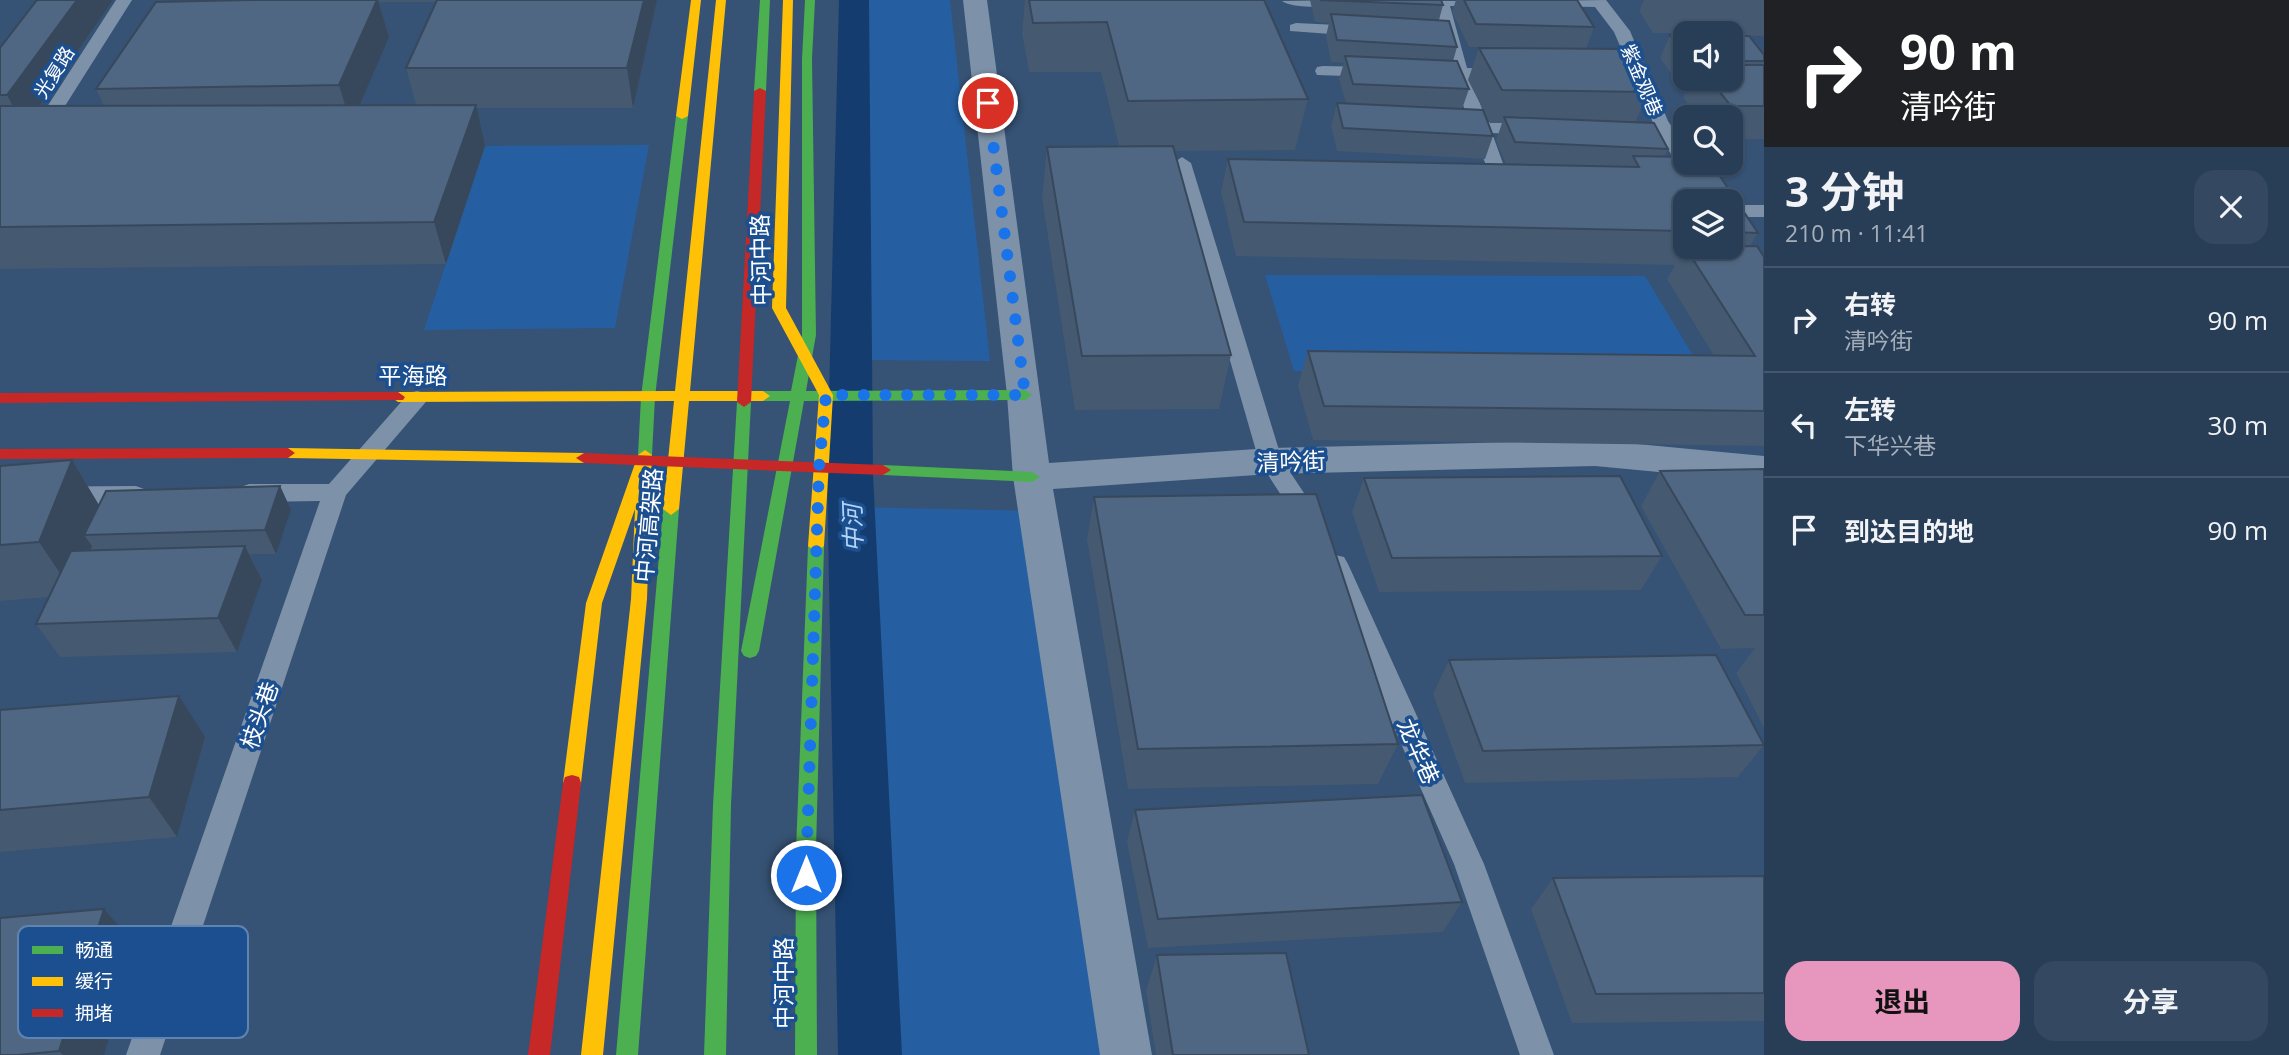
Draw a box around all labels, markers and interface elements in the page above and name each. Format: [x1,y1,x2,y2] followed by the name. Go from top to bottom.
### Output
[1900,18,2017,84] text: 90 m
[1673,21,1743,259] map controls
[1673,21,1743,91] button: sound
[1785,28,1876,119] icon: right
[1615,40,1669,120] street label: 紫金观巷
[28,41,80,103] street label: 光复路
[958,73,1018,133] pin
[969,84,1007,122] icon: arrive
[1900,84,1996,127] text: 清吟街
[1673,105,1743,175] button: search
[1785,162,1904,219] text: 3 分钟
[2194,170,2268,244] button: close
[1673,189,1743,259] button: layers
[743,214,777,306] street label: 中河中路
[1785,217,1928,249] text: 210 m · 11:41
[1844,286,1896,322] text: 右转
[1785,301,1823,339] icon: right
[2207,302,2268,338] text: 90 m
[1844,324,1913,356] text: 清吟街
[379,359,448,391] street label: 平海路
[1844,391,1896,427] text: 左转
[1785,406,1823,444] icon: left
[2207,407,2268,443] text: 30 m
[1844,429,1936,461] text: 下华兴巷
[1256,444,1326,478] street label: 清吟街
[627,466,669,584] street label: 中河高架路
[835,499,869,553] water label: 中河
[1785,511,1823,549] icon: arrive
[2207,512,2268,548] text: 90 m
[1844,513,1974,549] text: 到达目的地
[233,677,285,753] street label: 枝头巷
[1390,713,1448,789] street label: 龙华巷
[769,838,843,912] position arrow
[18,926,248,1038] legend
[75,937,113,963] text: 畅通
[767,937,799,1029] street label: 中河中路
[1785,961,2020,1041] button: 退出
[2034,961,2268,1041] button: 分享
[75,968,113,994] text: 缓行
[75,1000,113,1026] text: 拥堵

